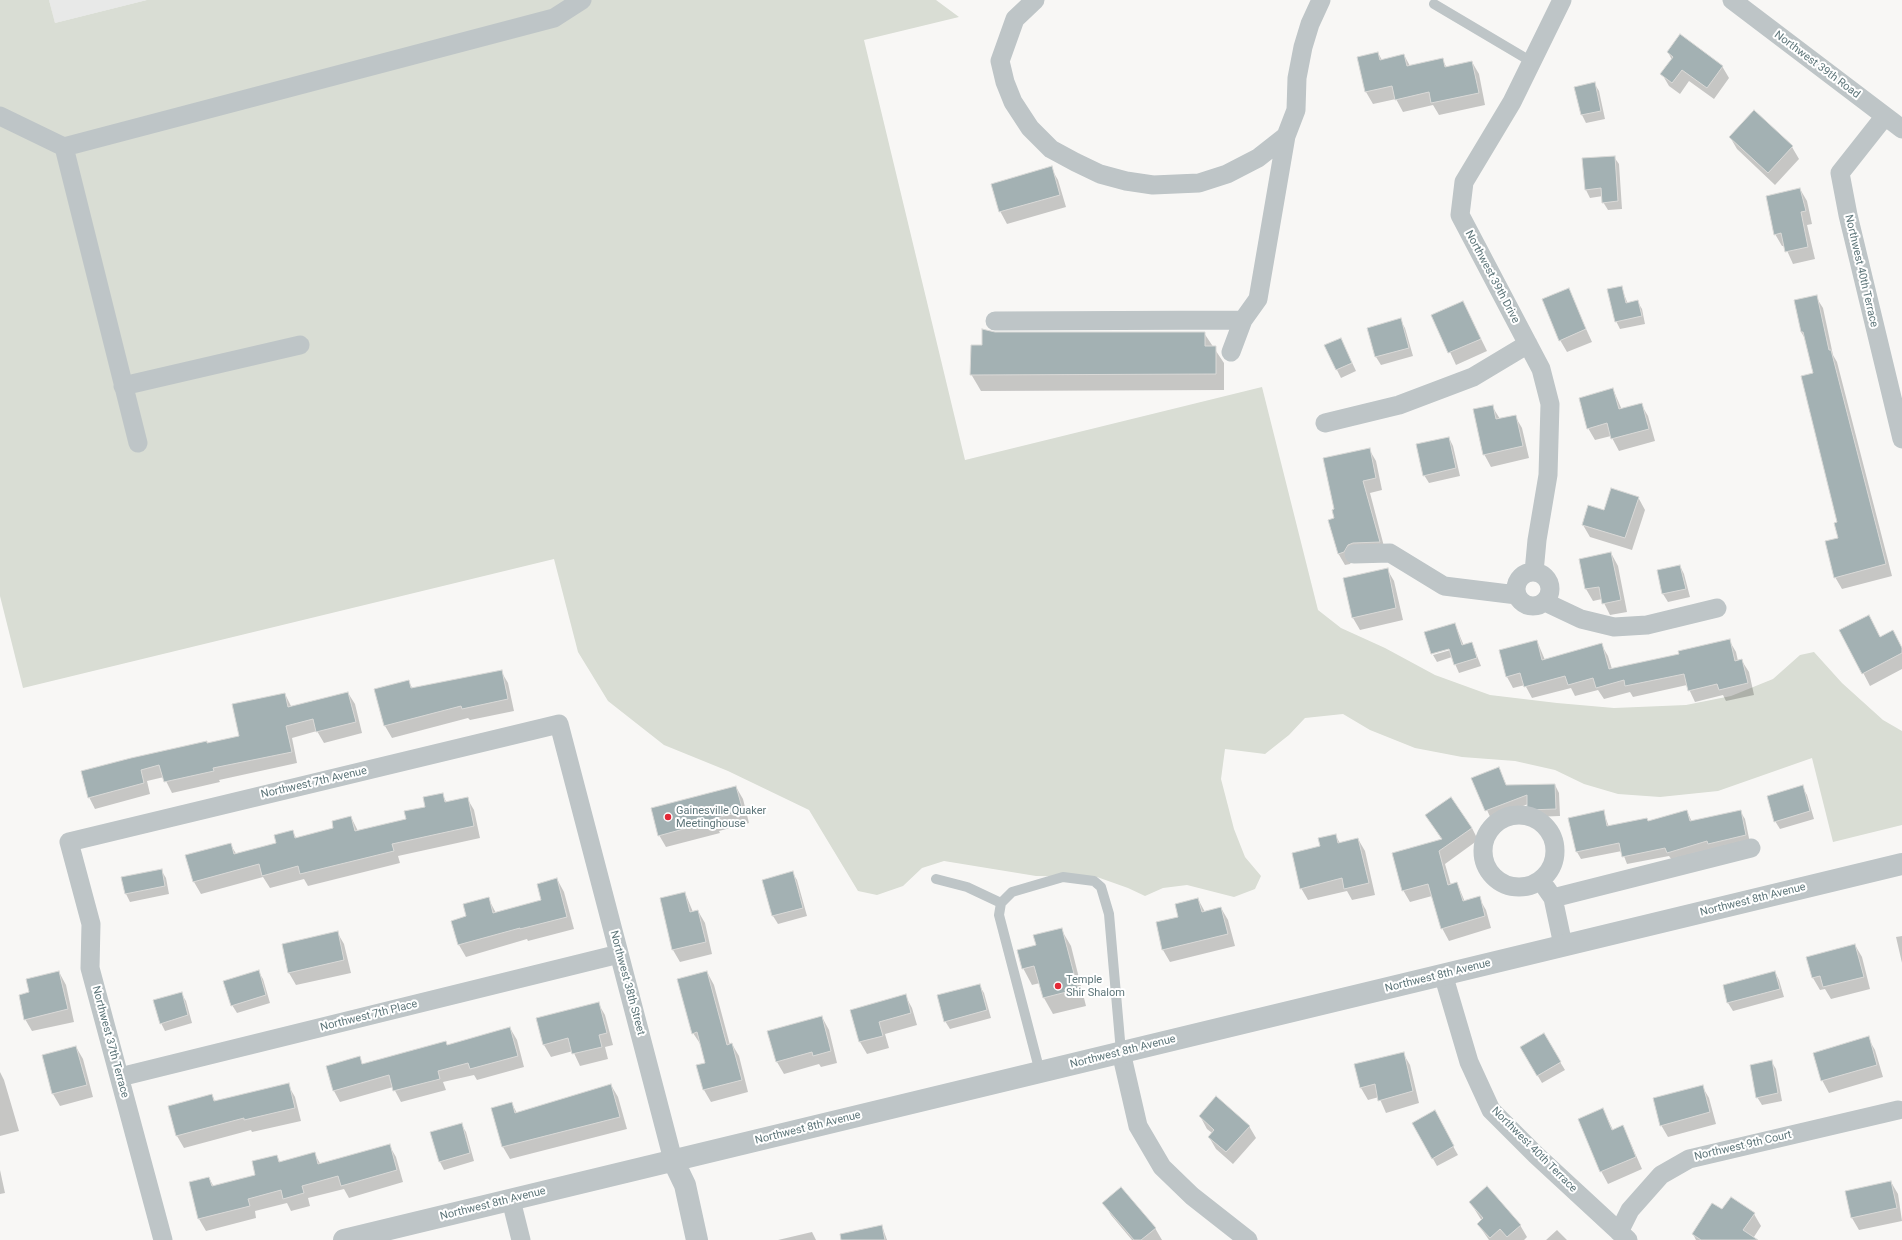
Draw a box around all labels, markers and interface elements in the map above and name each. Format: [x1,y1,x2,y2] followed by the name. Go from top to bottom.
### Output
[1772,28,1862,102] street label: Northwest 39th Road
[1842,213,1880,329] street label: Northwest 40th Terrace
[1462,228,1522,326] street label: Northwest 39th Drive
[260,764,368,802] street label: Northwest 7th Avenue
[676,804,766,830] place label: Gainesville Quaker Meetinghouse
[663,812,673,822] marker: Gainesville Quaker Meetinghouse
[1699,880,1807,920] street label: Northwest 8th Avenue
[607,929,647,1037] street label: Northwest 38th Street
[1384,956,1492,996] street label: Northwest 8th Avenue
[1066,973,1125,999] place label: Temple Shir Shalom
[1053,981,1063,991] marker: Temple Shir Shalom
[89,985,131,1099] street label: Northwest 37th Terrace
[319,998,419,1034] street label: Northwest 7th Place
[1069,1032,1177,1072] street label: Northwest 8th Avenue
[1489,1105,1579,1195] street label: Northwest 40th Terrace
[754,1108,862,1148] street label: Northwest 8th Avenue
[1693,1128,1793,1164] street label: Northwest 9th Court
[439,1184,547,1224] street label: Northwest 8th Avenue

